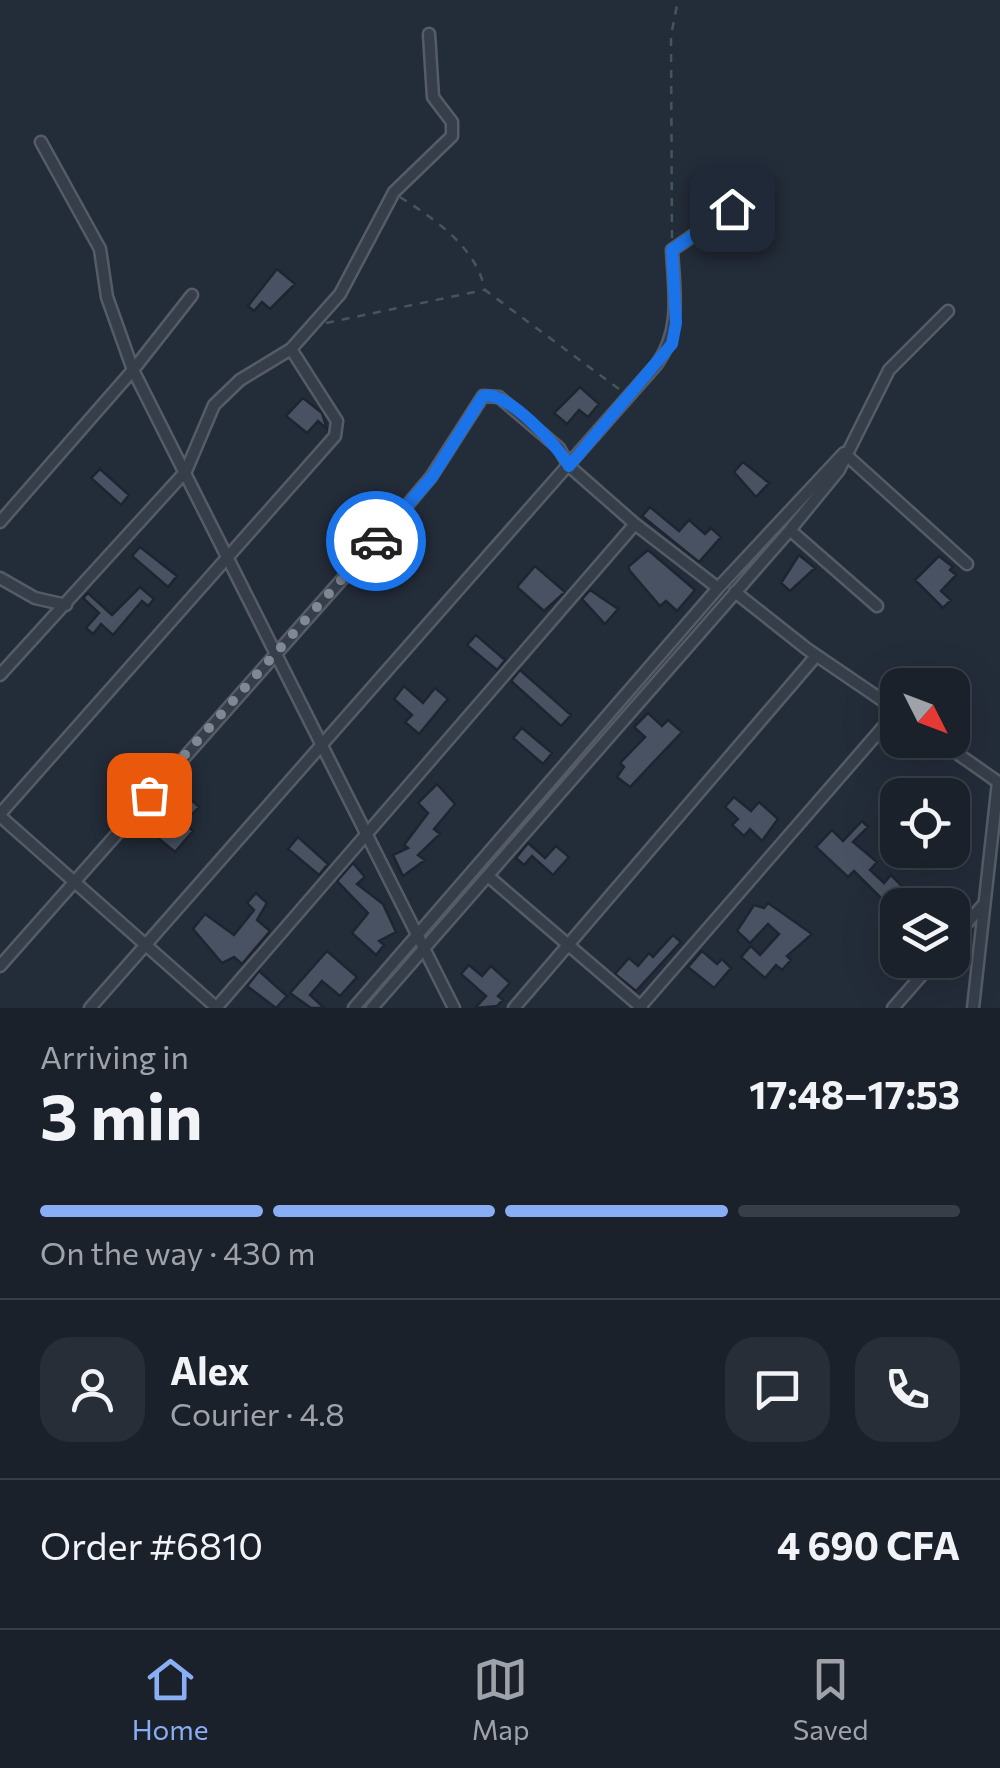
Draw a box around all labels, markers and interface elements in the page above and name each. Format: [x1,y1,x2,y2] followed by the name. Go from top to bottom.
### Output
[690,167,775,252] pin
[705,182,760,237] icon: home
[326,491,426,591] courier
[349,514,404,569] icon: car
[880,668,970,758] north arrow
[880,668,970,978] map controls
[107,753,192,838] pin
[122,768,177,823] icon: bag
[880,778,970,868] button: locate
[880,888,970,978] button: layers
[40,1036,189,1076] text: Arriving in
[749,1070,960,1117] text: 17:48–17:53
[40,1074,203,1153] text: 3 min
[40,1232,316,1272] text: On the way · 430 m
[40,1337,145,1442] button: person
[725,1337,830,1442] button: chat
[855,1337,960,1442] button: phone
[170,1346,249,1393] text: Alex
[170,1393,345,1433] text: Courier · 4.8
[40,1521,263,1568] text: Order #6810
[777,1521,960,1568] text: 4 690 CFA
[132,1652,209,1746] tab: Home
[472,1652,530,1746] tab: Map
[793,1652,868,1746] tab: Saved

